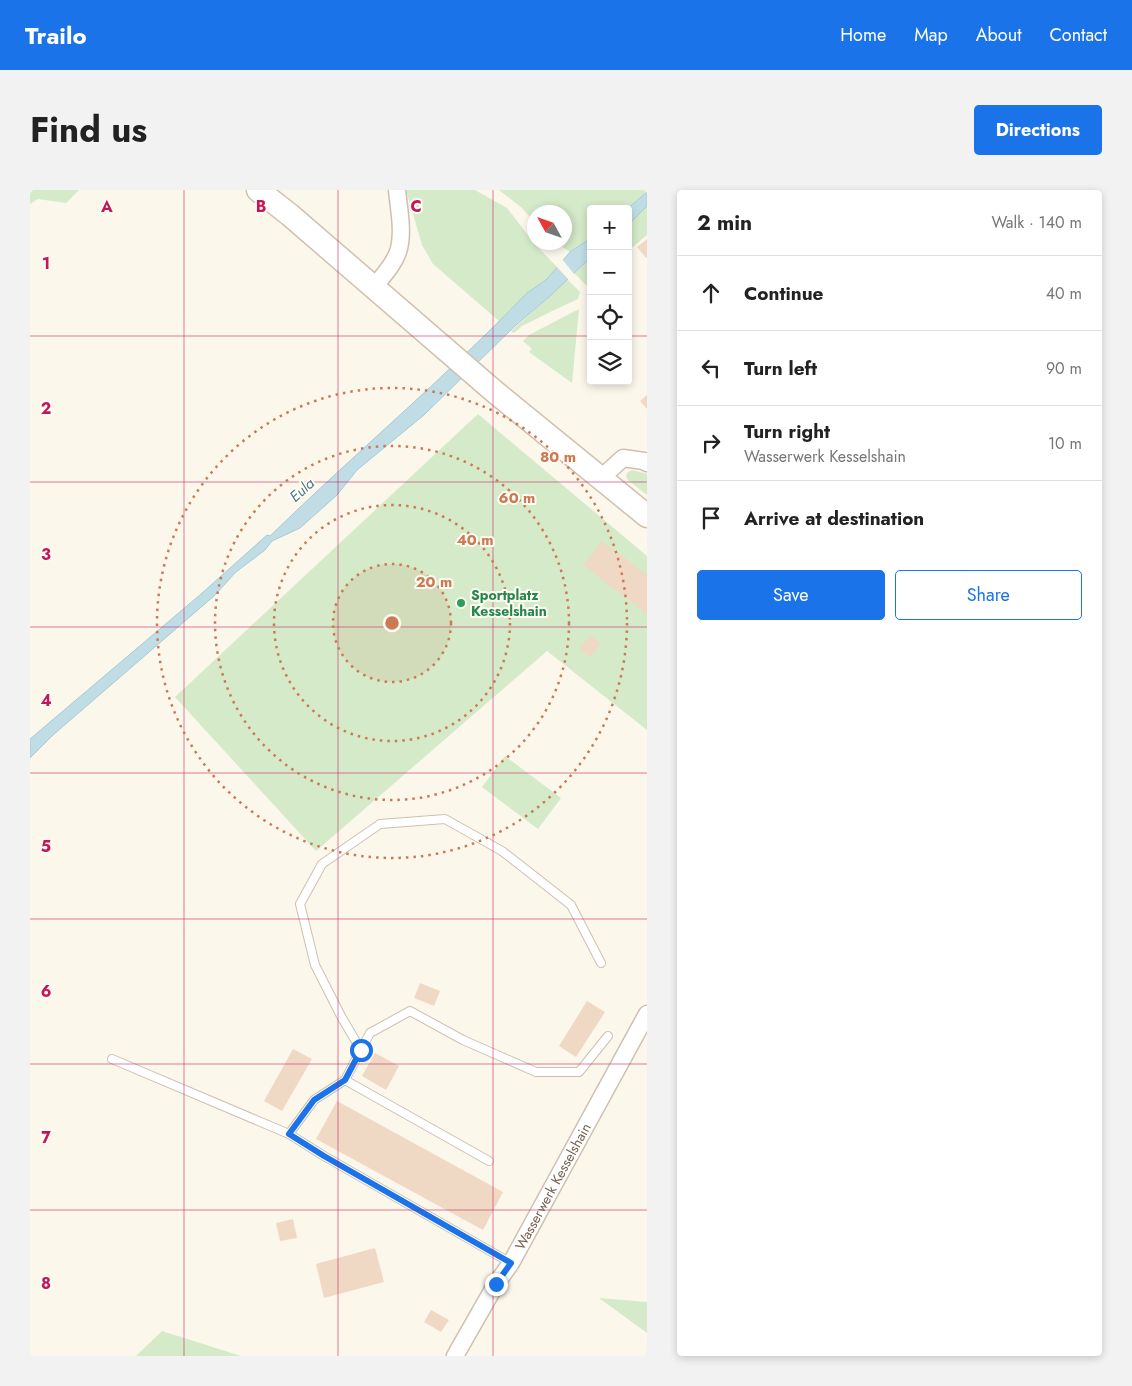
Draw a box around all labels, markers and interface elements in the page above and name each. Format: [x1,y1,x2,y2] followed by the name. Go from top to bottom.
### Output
[25,18,87,53] text: Trailo
[840,22,886,48] text: Home
[914,22,948,48] text: Map
[976,22,1021,48] text: About
[1049,22,1107,48] text: Contact
[30,105,147,155] text: Find us
[974,105,1102,155] button: Directions
[100,195,113,218] text: A
[256,195,266,218] text: B
[410,195,422,218] text: C
[527,205,572,250] north arrow
[587,205,632,385] map controls
[587,205,632,250] button: +
[697,208,752,238] text: 2 min
[992,211,1082,234] text: Walk · 140 m
[587,250,632,295] button: −
[42,252,50,275] text: 1
[697,279,725,307] icon: ahead
[744,280,823,307] text: Continue
[1046,282,1082,305] text: 40 m
[587,295,632,340] button: locate
[587,340,632,385] button: layers
[697,354,725,382] icon: left
[744,355,817,382] text: Turn left
[1046,357,1082,380] text: 90 m
[41,397,51,420] text: 2
[744,418,830,445] text: Turn right
[697,429,725,457] icon: right
[1048,432,1082,455] text: 10 m
[744,445,906,468] text: Wasserwerk Kesselshain
[540,446,576,468] text: 80 m
[284,472,320,507] water label: Eula
[499,487,535,509] text: 60 m
[697,504,725,532] icon: arrive
[744,505,924,532] text: Arrive at destination
[456,529,494,551] text: 40 m
[41,543,51,566] text: 3
[697,570,885,620] button: Save
[895,570,1082,620] button: Share
[416,571,452,593] text: 20 m
[471,585,547,621] place label: Sportplatz Kesselshain
[455,597,467,609] marker: Sportplatz Kesselshain
[383,614,401,632] centre of rings
[40,689,52,712] text: 4
[41,835,51,858] text: 5
[41,980,51,1003] text: 6
[350,1039,373,1062] route start
[510,1119,596,1253] street label: Wasserwerk Kesselshain
[41,1126,51,1149] text: 7
[41,1272,51,1295] text: 8
[485,1273,508,1296] route end

